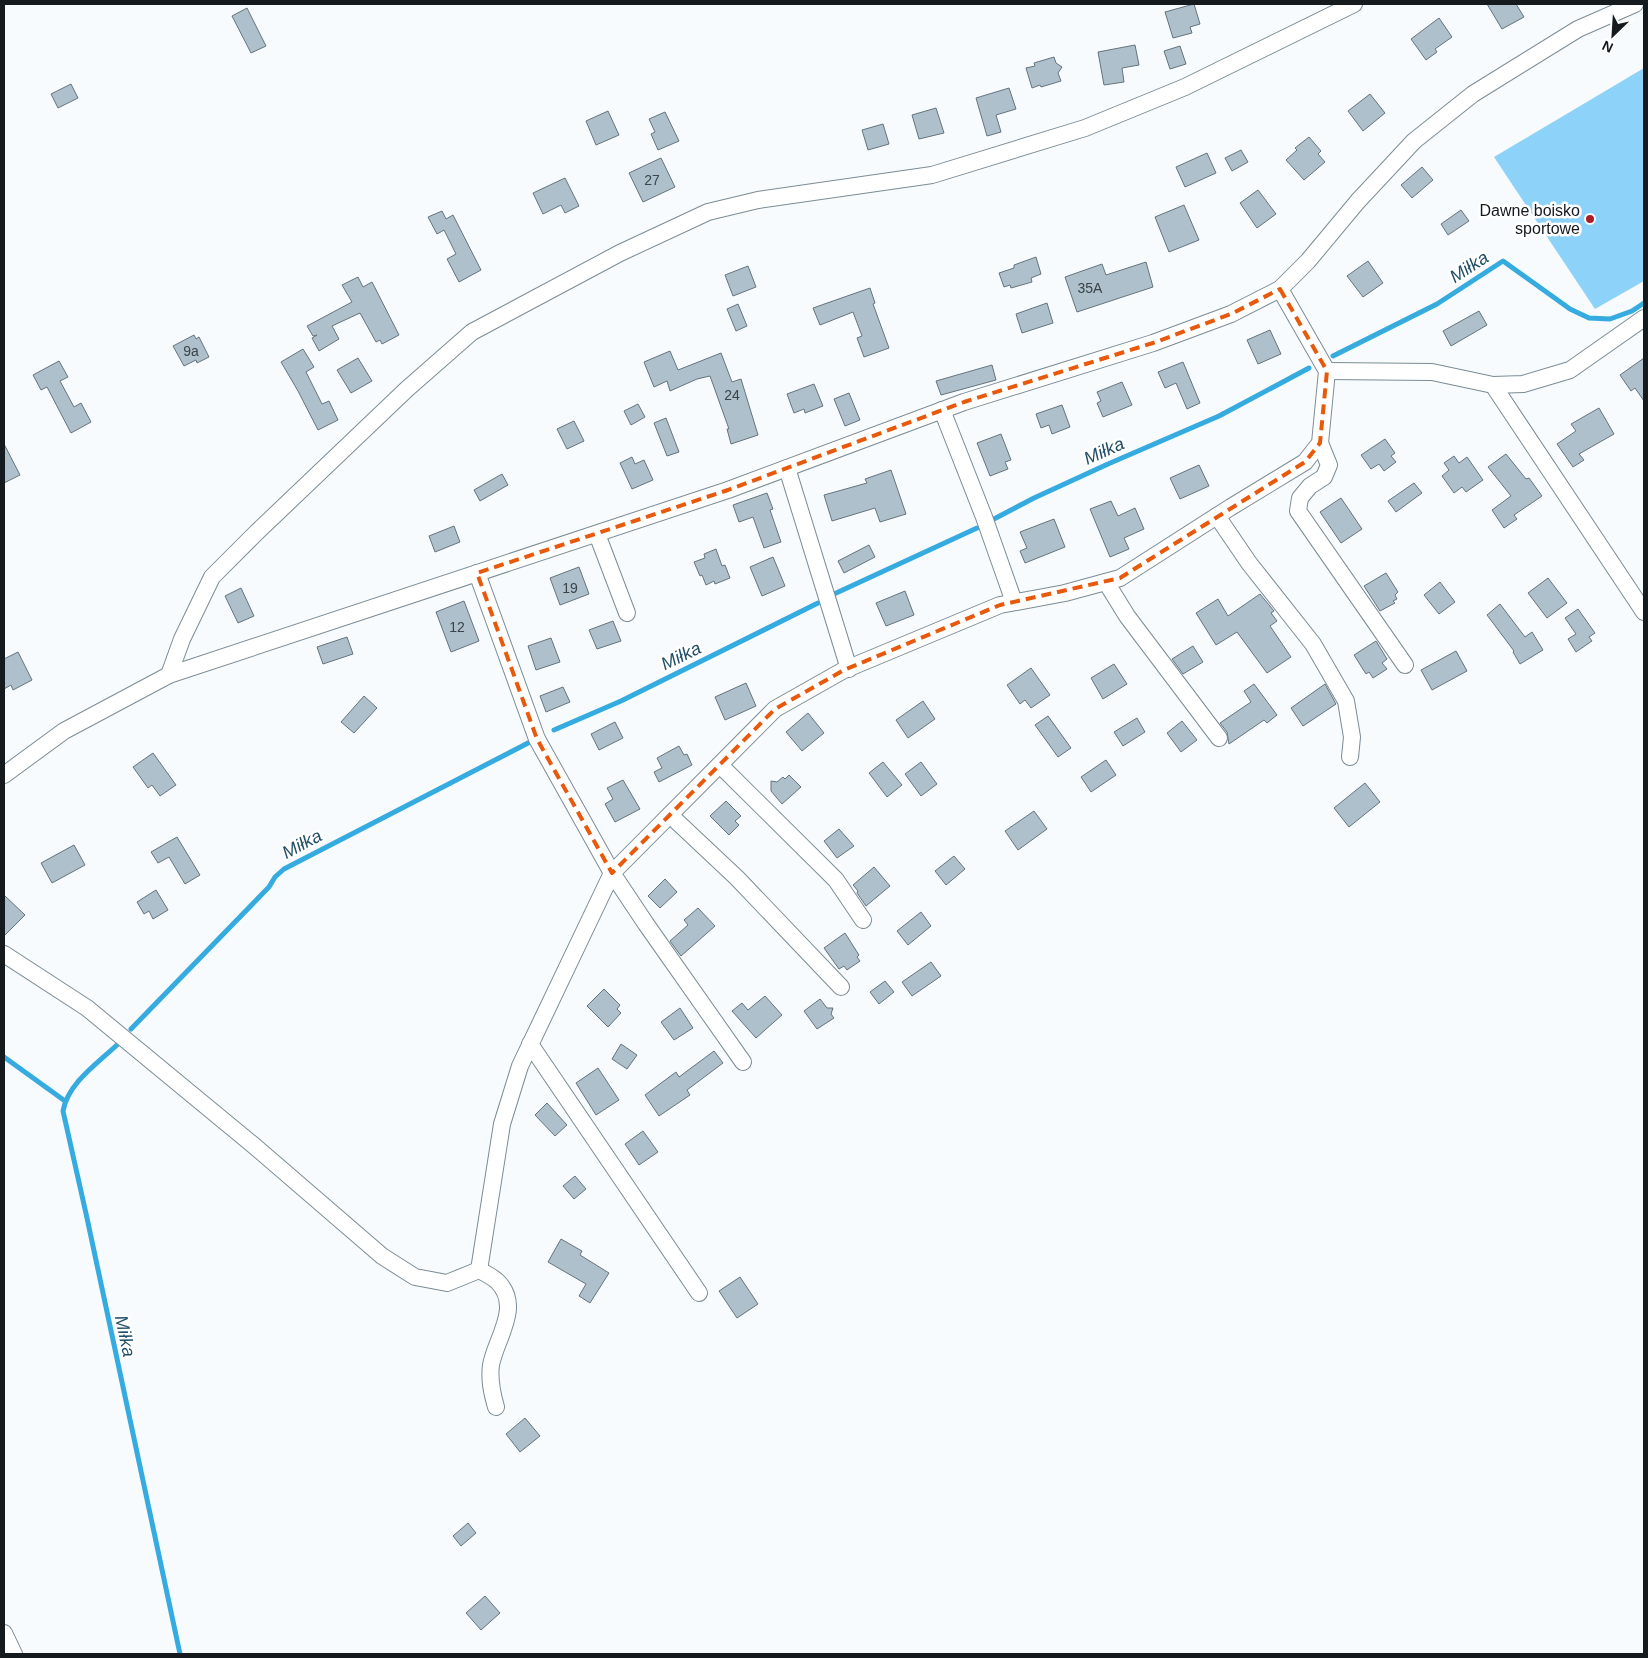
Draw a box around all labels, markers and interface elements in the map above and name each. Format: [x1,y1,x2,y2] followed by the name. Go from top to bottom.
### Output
[1588,10,1638,60] north arrow
[1600,37,1615,56] text: N
[644,172,660,188] house number: 27
[1480,202,1580,237] place label: Dawne boisko sportowe
[1584,213,1596,225] marker: Dawne boisko sportowe
[1446,247,1492,287] water label: Miłka
[1078,280,1103,296] house number: 35A
[183,343,199,359] house number: 9a
[724,387,740,403] house number: 24
[1081,433,1127,469] water label: Miłka
[562,580,578,596] house number: 19
[449,619,465,635] house number: 12
[658,638,704,674] water label: Miłka
[279,825,325,863] water label: Miłka
[111,1313,139,1359] water label: Miłka

